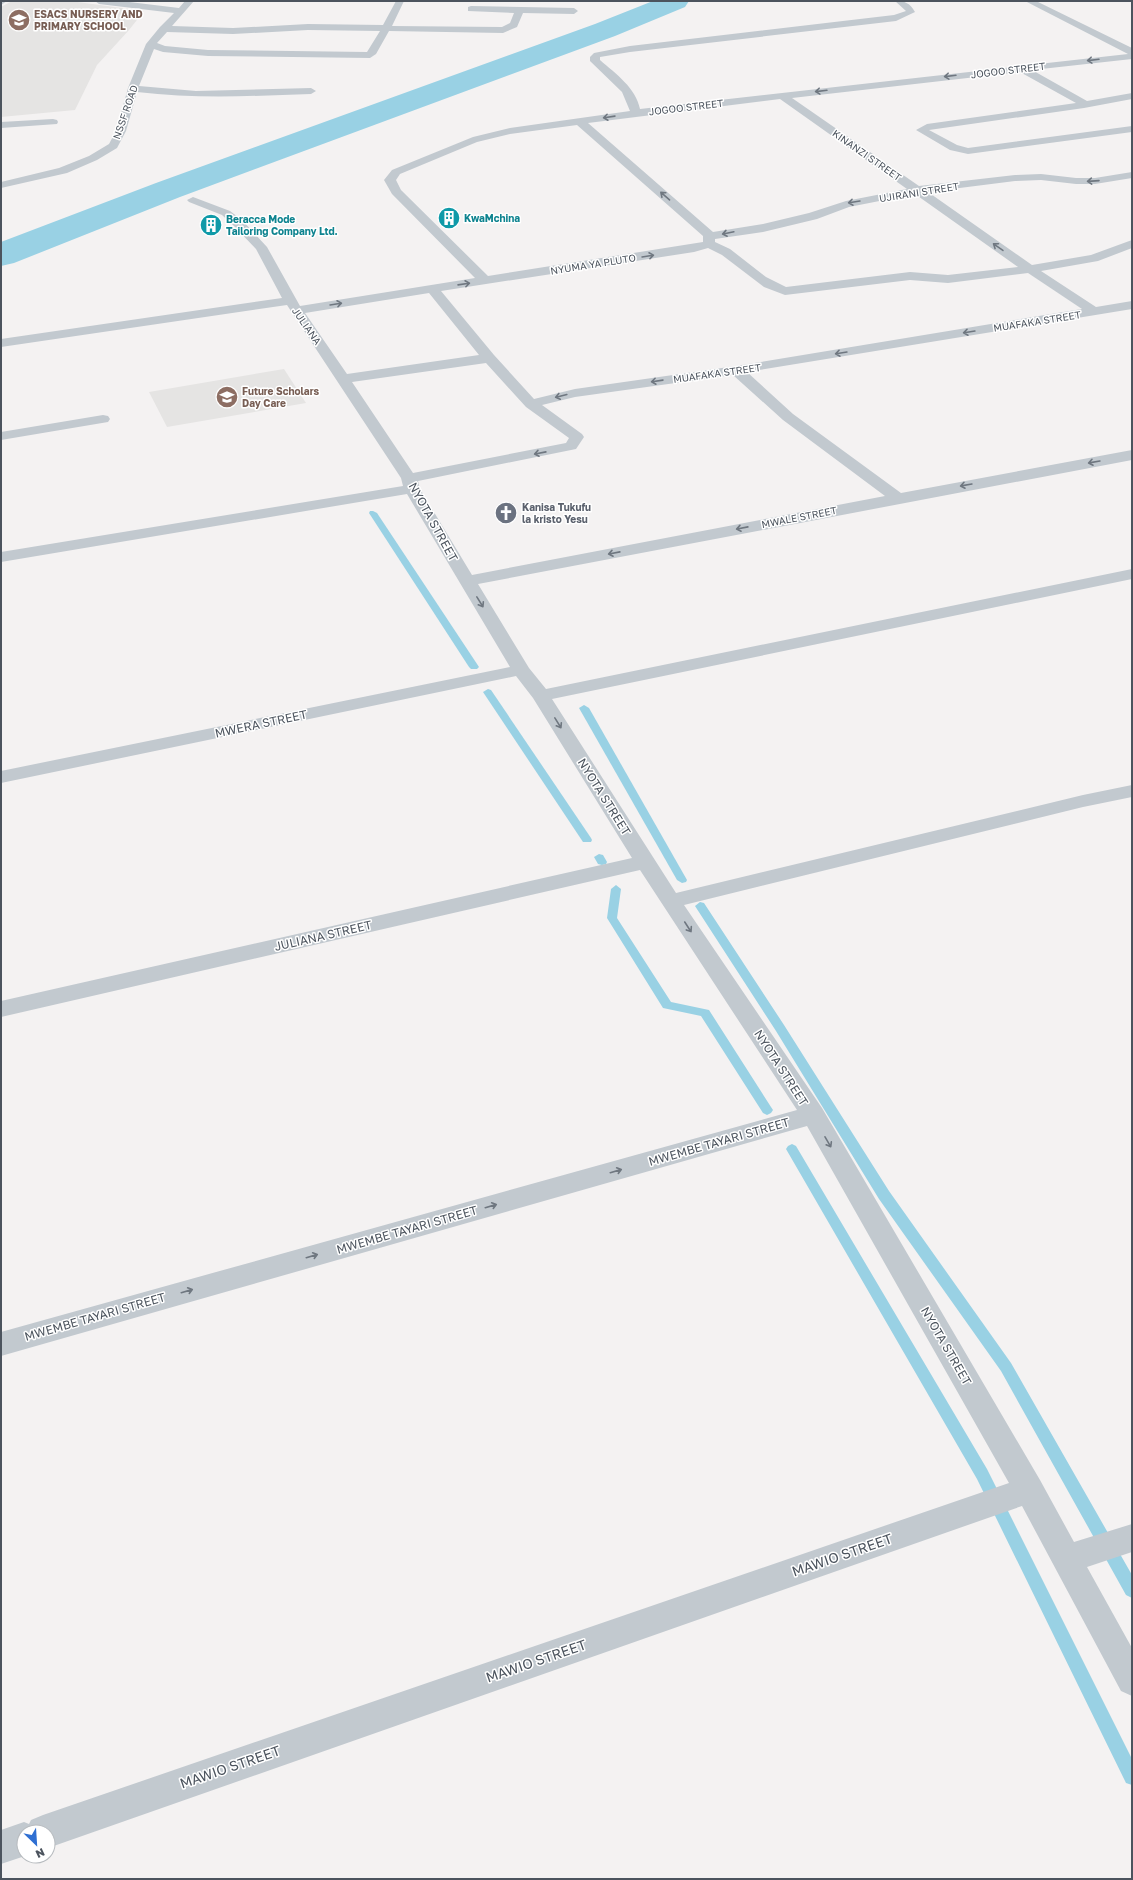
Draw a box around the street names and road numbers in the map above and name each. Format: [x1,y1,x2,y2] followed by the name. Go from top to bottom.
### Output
[970,59,1046,81] street label: JOGOO STREET
[110,83,140,141] street label: NSSF ROAD
[648,96,724,118] street label: JOGOO STREET
[830,127,904,183] street label: KINANZI STREET
[878,180,960,204] street label: UJIRANI STREET
[549,251,637,277] street label: NYUMA YA PLUTO
[290,305,324,347] street label: JULIANA
[992,308,1082,334] street label: MUAFAKA STREET
[672,361,762,385] street label: MUAFAKA STREET
[406,480,462,564] street label: NYOTA STREET
[760,504,838,530] street label: MWALE STREET
[213,706,309,741] street label: MWERA STREET
[575,755,634,838] street label: NYOTA STREET
[273,917,374,954] street label: JULIANA STREET
[751,1027,812,1109] street label: NYOTA STREET
[647,1114,792,1169] street label: MWEMBE TAYARI STREET
[335,1202,480,1257] street label: MWEMBE TAYARI STREET
[23,1289,168,1344] street label: MWEMBE TAYARI STREET
[918,1304,975,1388] street label: NYOTA STREET
[789,1529,895,1580] street label: MAWIO STREET
[483,1635,589,1686] street label: MAWIO STREET
[177,1741,283,1792] street label: MAWIO STREET

